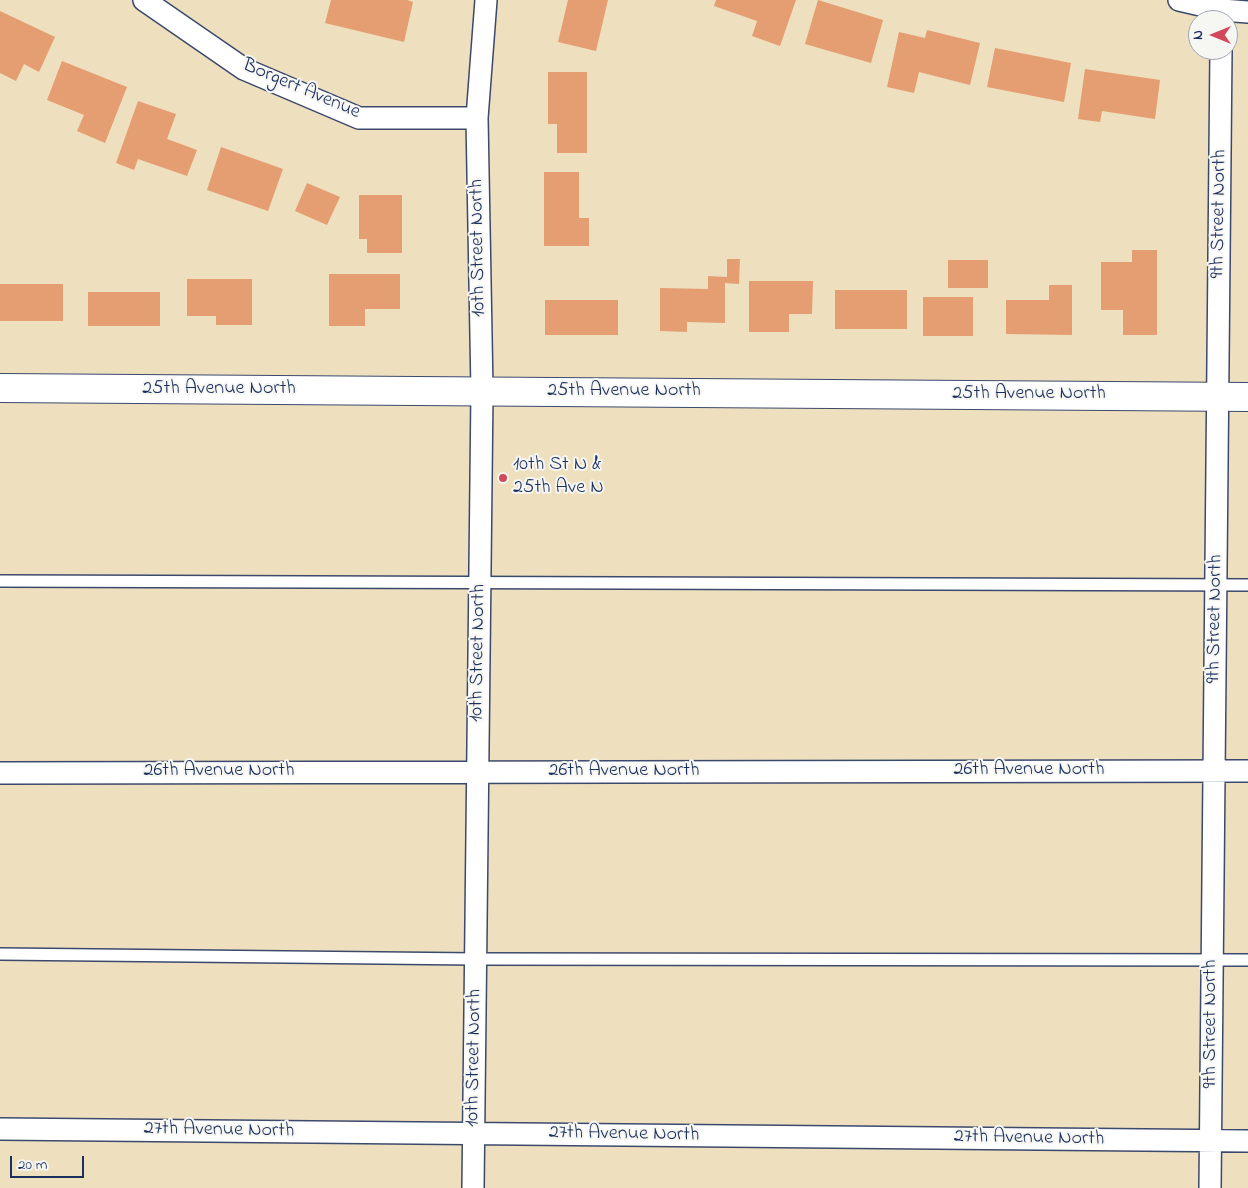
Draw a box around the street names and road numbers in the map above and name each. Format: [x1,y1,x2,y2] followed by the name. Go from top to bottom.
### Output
[238,54,364,126] street label: Borgert Avenue
[1207,149,1233,279] street label: 9th Street North
[466,179,492,317] street label: 10th Street North
[142,378,296,402] street label: 25th Avenue North
[547,380,701,404] street label: 25th Avenue North
[952,383,1106,407] street label: 25th Avenue North
[1203,554,1229,684] street label: 9th Street North
[466,584,492,722] street label: 10th Street North
[953,759,1105,783] street label: 26th Avenue North
[143,760,295,784] street label: 26th Avenue North
[548,760,700,784] street label: 26th Avenue North
[1200,960,1224,1088] street label: 9th Street North
[462,989,488,1127] street label: 10th Street North
[144,1118,294,1144] street label: 27th Avenue North
[549,1122,699,1148] street label: 27th Avenue North
[954,1126,1104,1152] street label: 27th Avenue North

